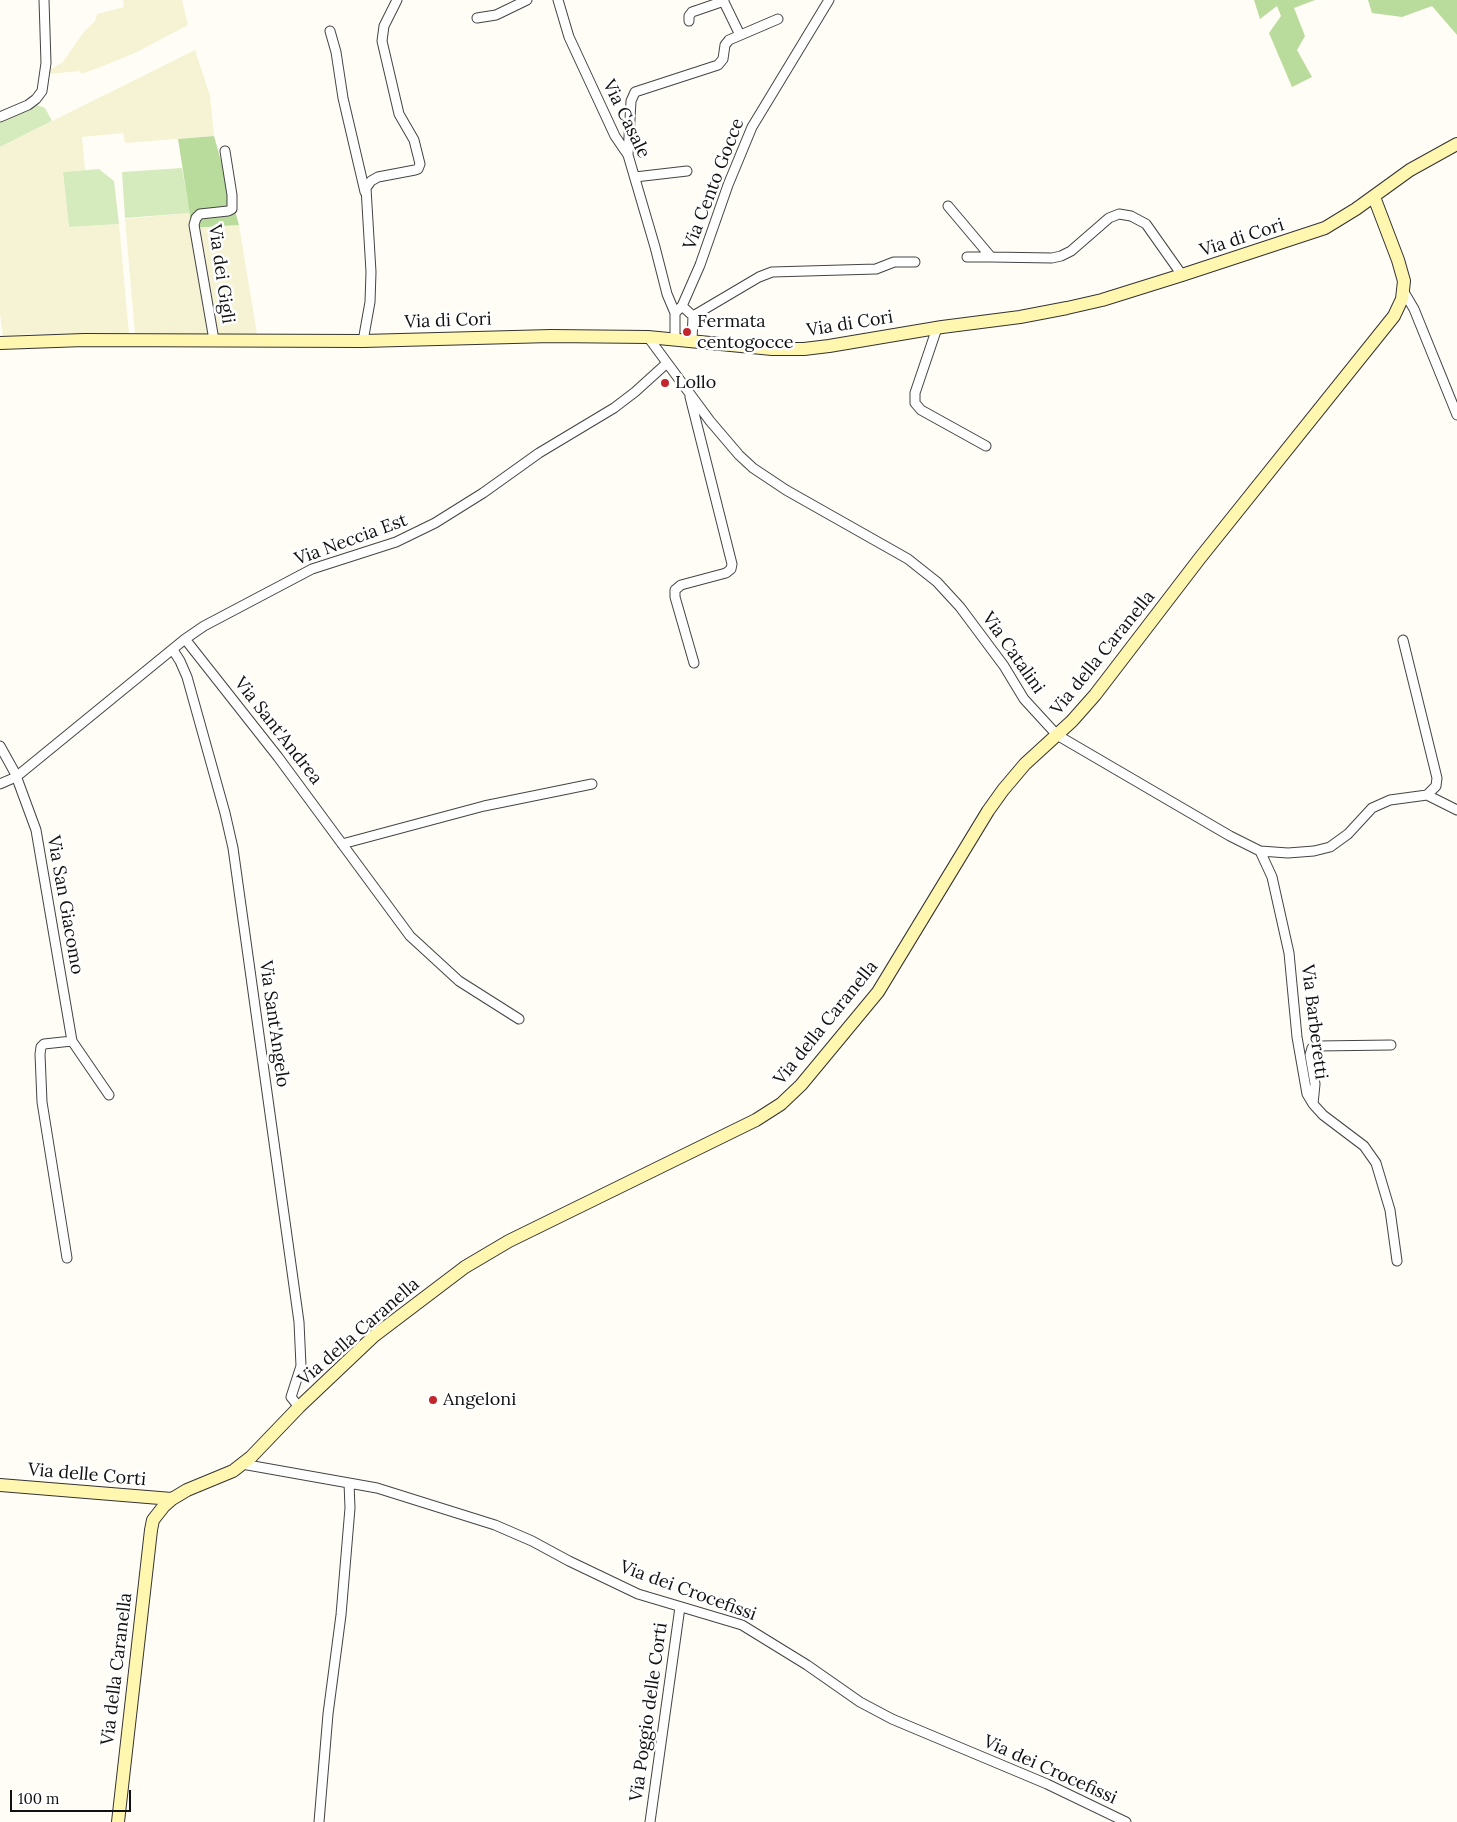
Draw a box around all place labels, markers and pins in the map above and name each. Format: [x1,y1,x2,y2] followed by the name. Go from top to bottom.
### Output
[697,311,794,354] place label: Fermata centogocce
[681,326,693,338] marker: Fermata centogocce
[675,372,716,394] place label: Lollo
[659,377,671,389] marker: Lollo
[443,1389,516,1411] place label: Angeloni
[427,1394,439,1406] marker: Angeloni

